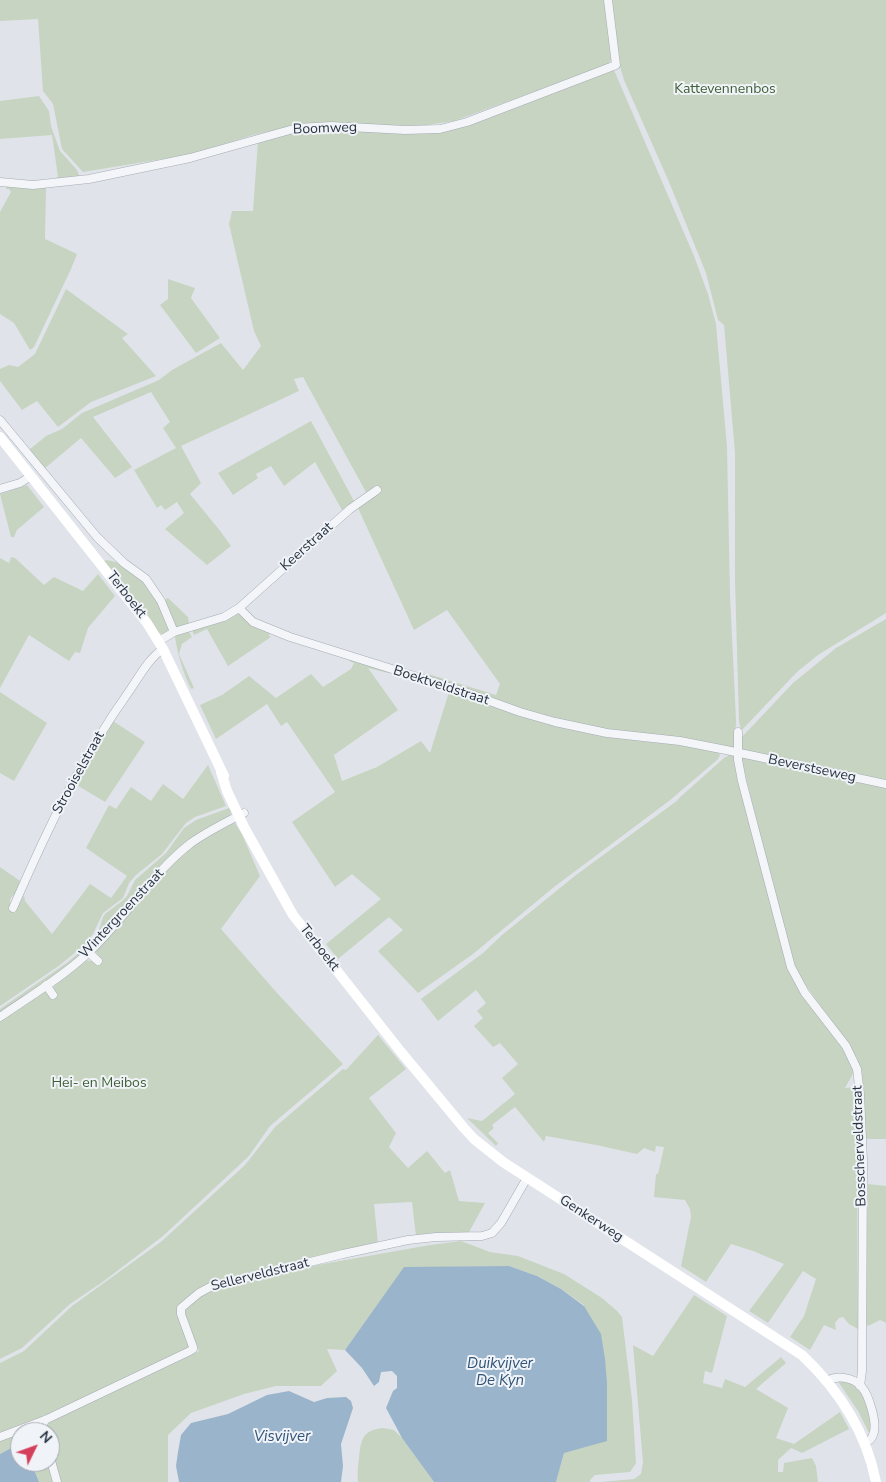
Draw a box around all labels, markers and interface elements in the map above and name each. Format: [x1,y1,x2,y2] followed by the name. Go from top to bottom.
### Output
[674,82,776,98] park label: Kattevennenbos
[293,119,357,139] street label: Boomweg
[277,519,337,575] street label: Keerstraat
[102,568,150,622] street label: Terboekt
[391,663,491,709] street label: Boektveldstraat
[49,729,109,817] street label: Strooiselstraat
[767,752,857,786] street label: Beverstseweg
[76,866,168,962] street label: Wintergroenstraat
[295,921,343,975] street label: Terboekt
[51,1076,147,1092] park label: Hei- en Meibos
[849,1085,871,1207] street label: Bosscherveldstraat
[556,1192,626,1246] street label: Genkerweg
[209,1255,311,1295] street label: Sellerveldstraat
[467,1355,533,1390] water label: Duikvijver De Kyn
[10,1422,60,1472] north arrow
[35,1427,56,1448] text: N
[254,1428,310,1446] water label: Visvijver

